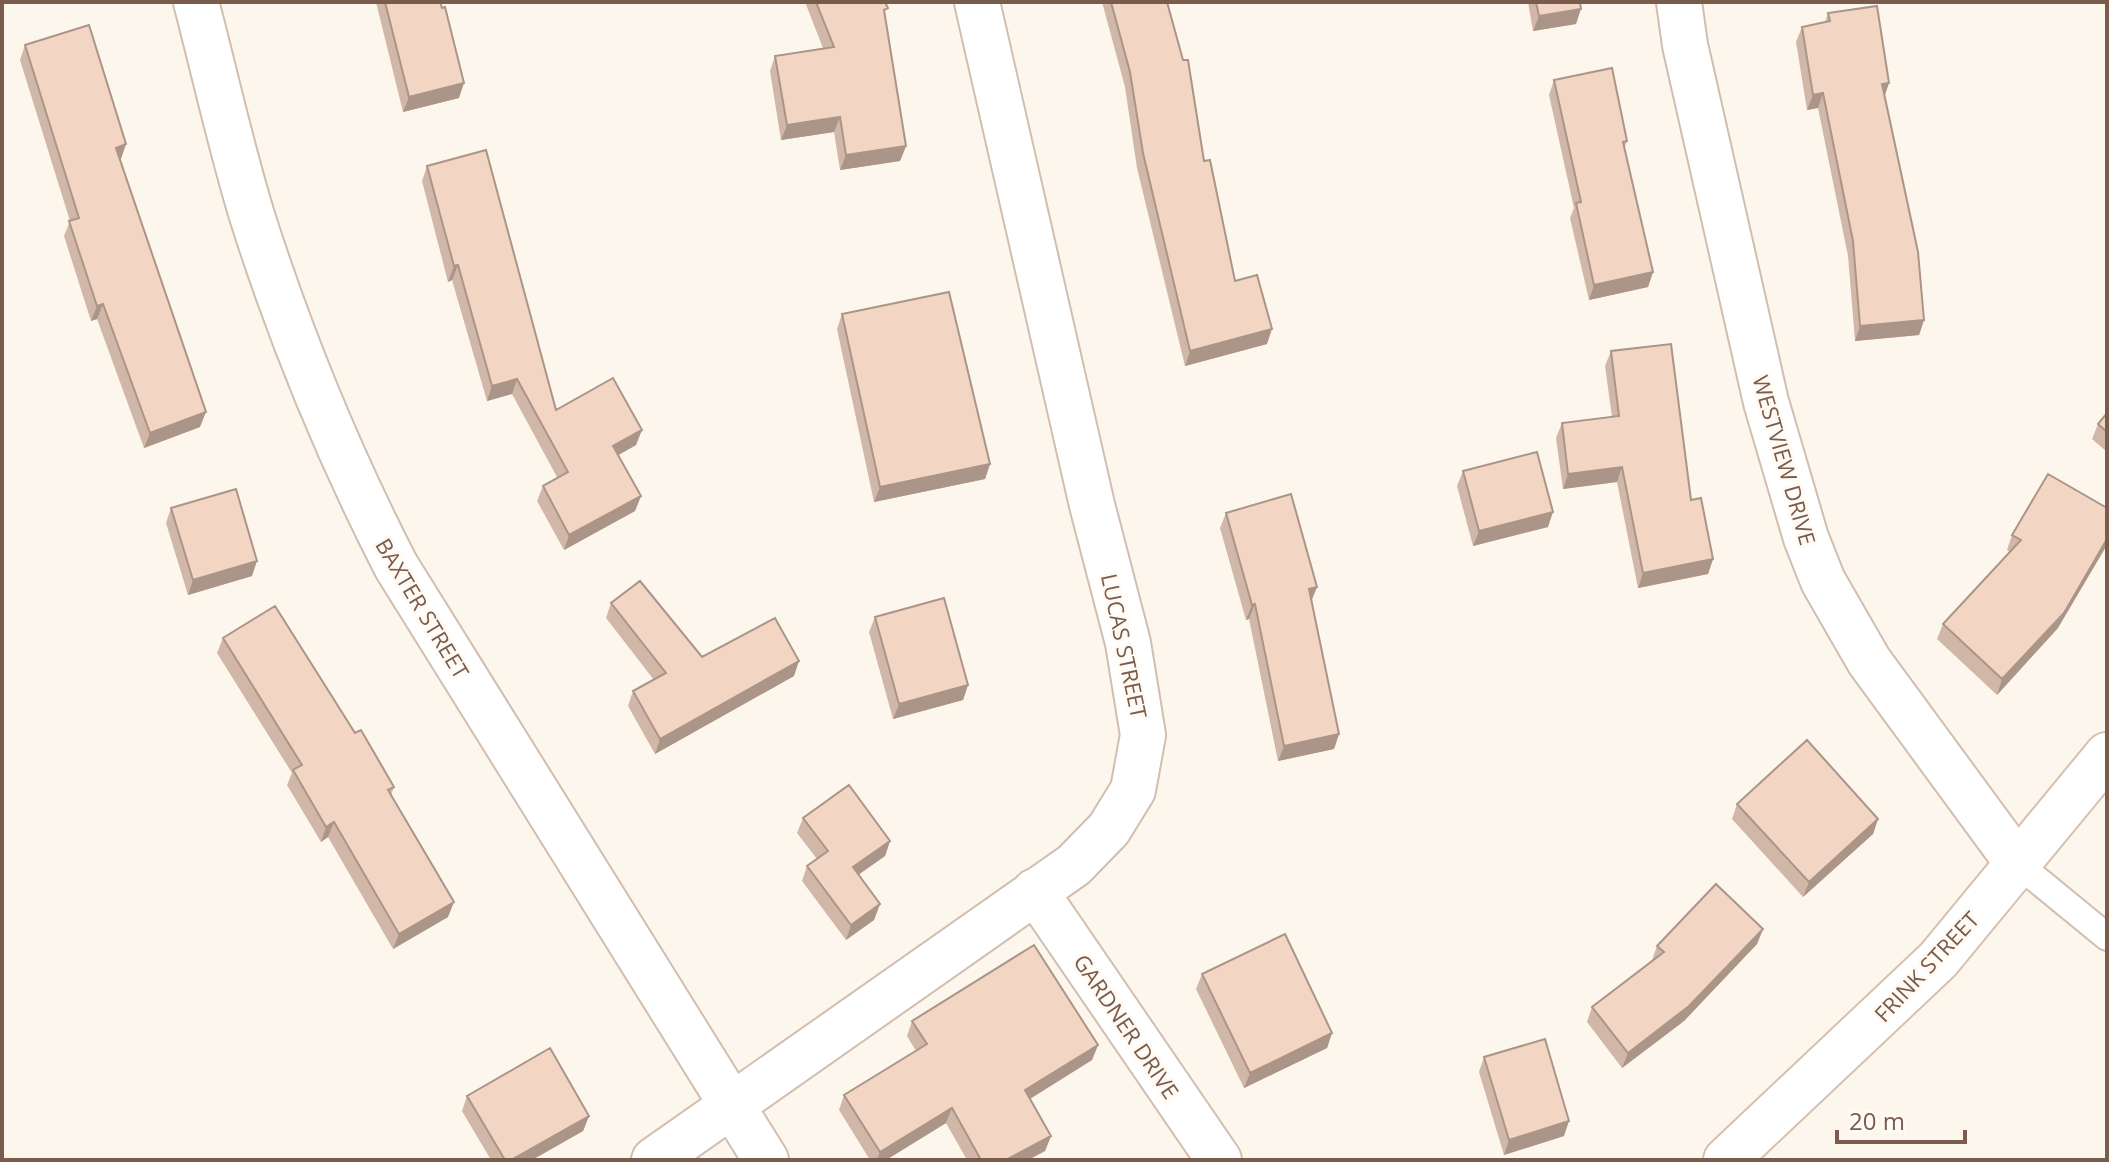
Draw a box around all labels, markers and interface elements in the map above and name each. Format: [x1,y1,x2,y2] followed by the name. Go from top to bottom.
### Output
[1746,372,1824,548] street label: WESTVIEW DRIVE
[369,532,477,684] street label: BAXTER STREET
[1095,571,1155,721] street label: LUCAS STREET
[1867,904,1985,1028] street label: FRINK STREET
[1067,948,1187,1104] street label: GARDNER DRIVE
[1837,1094,1965,1144] scale bar
[1849,1104,1905,1137] text: 20 m

